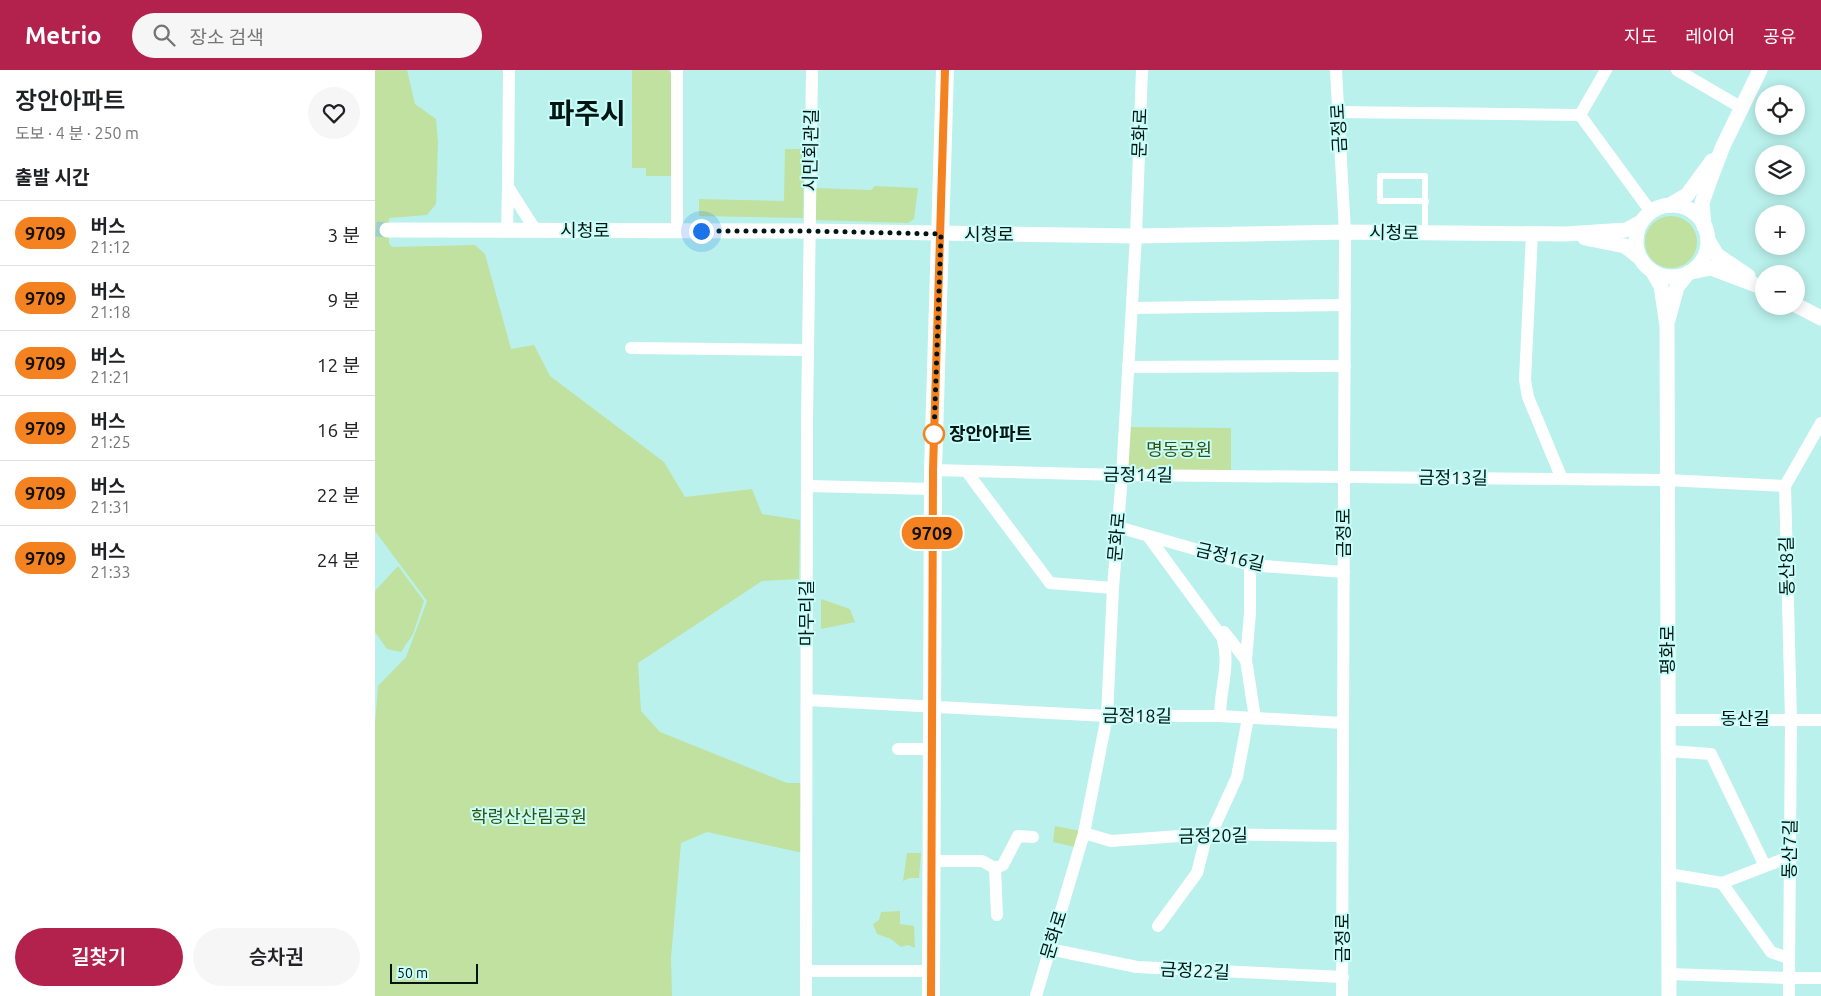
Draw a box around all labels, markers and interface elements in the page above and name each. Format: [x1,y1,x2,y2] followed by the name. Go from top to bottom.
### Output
[132,13,482,58] search box
[150,21,178,49] icon: search
[25,22,102,49] text: Metrio
[190,26,264,48] text: 장소 검색
[1624,26,1657,46] text: 지도
[1685,26,1735,46] text: 레이어
[1763,26,1796,46] text: 공유
[1755,85,1805,315] map controls
[1755,85,1805,135] button: locate
[15,87,125,114] text: 장안아파트
[308,87,360,139] button: heart
[548,97,626,128] district label: 파주시
[1327,103,1349,153] street label: 금정로
[799,108,821,192] street label: 시민회관길
[1128,108,1150,158] street label: 문화로
[15,124,139,142] text: 도보 · 4 분 · 250 m
[1755,145,1805,195] button: layers
[15,166,89,188] text: 출발 시간
[1755,205,1805,255] button: +
[91,215,126,237] text: 버스
[689,219,714,244] your location
[560,220,610,240] street label: 시청로
[1369,222,1419,242] street label: 시청로
[25,223,66,243] text: 9709
[327,224,360,246] text: 3 분
[964,224,1014,244] street label: 시청로
[91,238,131,256] text: 21:12
[1755,265,1805,315] button: −
[91,280,126,302] text: 버스
[25,288,66,308] text: 9709
[327,289,360,311] text: 9 분
[91,303,131,321] text: 21:18
[91,345,126,367] text: 버스
[25,353,66,373] text: 9709
[317,354,360,376] text: 12 분
[91,368,131,386] text: 21:21
[91,410,126,432] text: 버스
[25,418,66,438] text: 9709
[317,419,360,441] text: 16 분
[923,423,945,445] marker: 장안아파트
[949,423,1032,443] place label: 장안아파트
[91,433,131,451] text: 21:25
[1146,439,1212,459] park label: 명동공원
[1103,463,1173,485] street label: 금정14길
[1418,466,1488,488] street label: 금정13길
[91,475,126,497] text: 버스
[25,483,66,503] text: 9709
[317,484,360,506] text: 22 분
[91,498,131,516] text: 21:31
[1333,508,1353,558] street label: 금정로
[1104,511,1128,563] street label: 문화로
[897,517,967,549] line badge: 9709
[912,523,952,543] text: 9709
[1775,536,1797,596] street label: 동산8길
[1194,538,1267,574] street label: 금정16길
[91,540,126,562] text: 버스
[25,548,66,568] text: 9709
[317,549,360,571] text: 24 분
[91,563,131,581] text: 21:33
[796,580,816,646] street label: 마무리길
[1657,625,1677,675] street label: 평화로
[1102,704,1172,726] street label: 금정18길
[1720,708,1770,728] street label: 동산길
[471,806,587,826] park label: 학령산산림공원
[1778,819,1800,879] street label: 동산7길
[1178,824,1248,846] street label: 금정20길
[1036,908,1070,961] street label: 문화로
[1332,913,1352,963] street label: 금정로
[15,928,183,986] button: 길찾기
[193,928,360,986] button: 승차권
[1160,958,1231,982] street label: 금정22길
[390,961,477,984] scale bar
[397,965,428,981] text: 50 m

